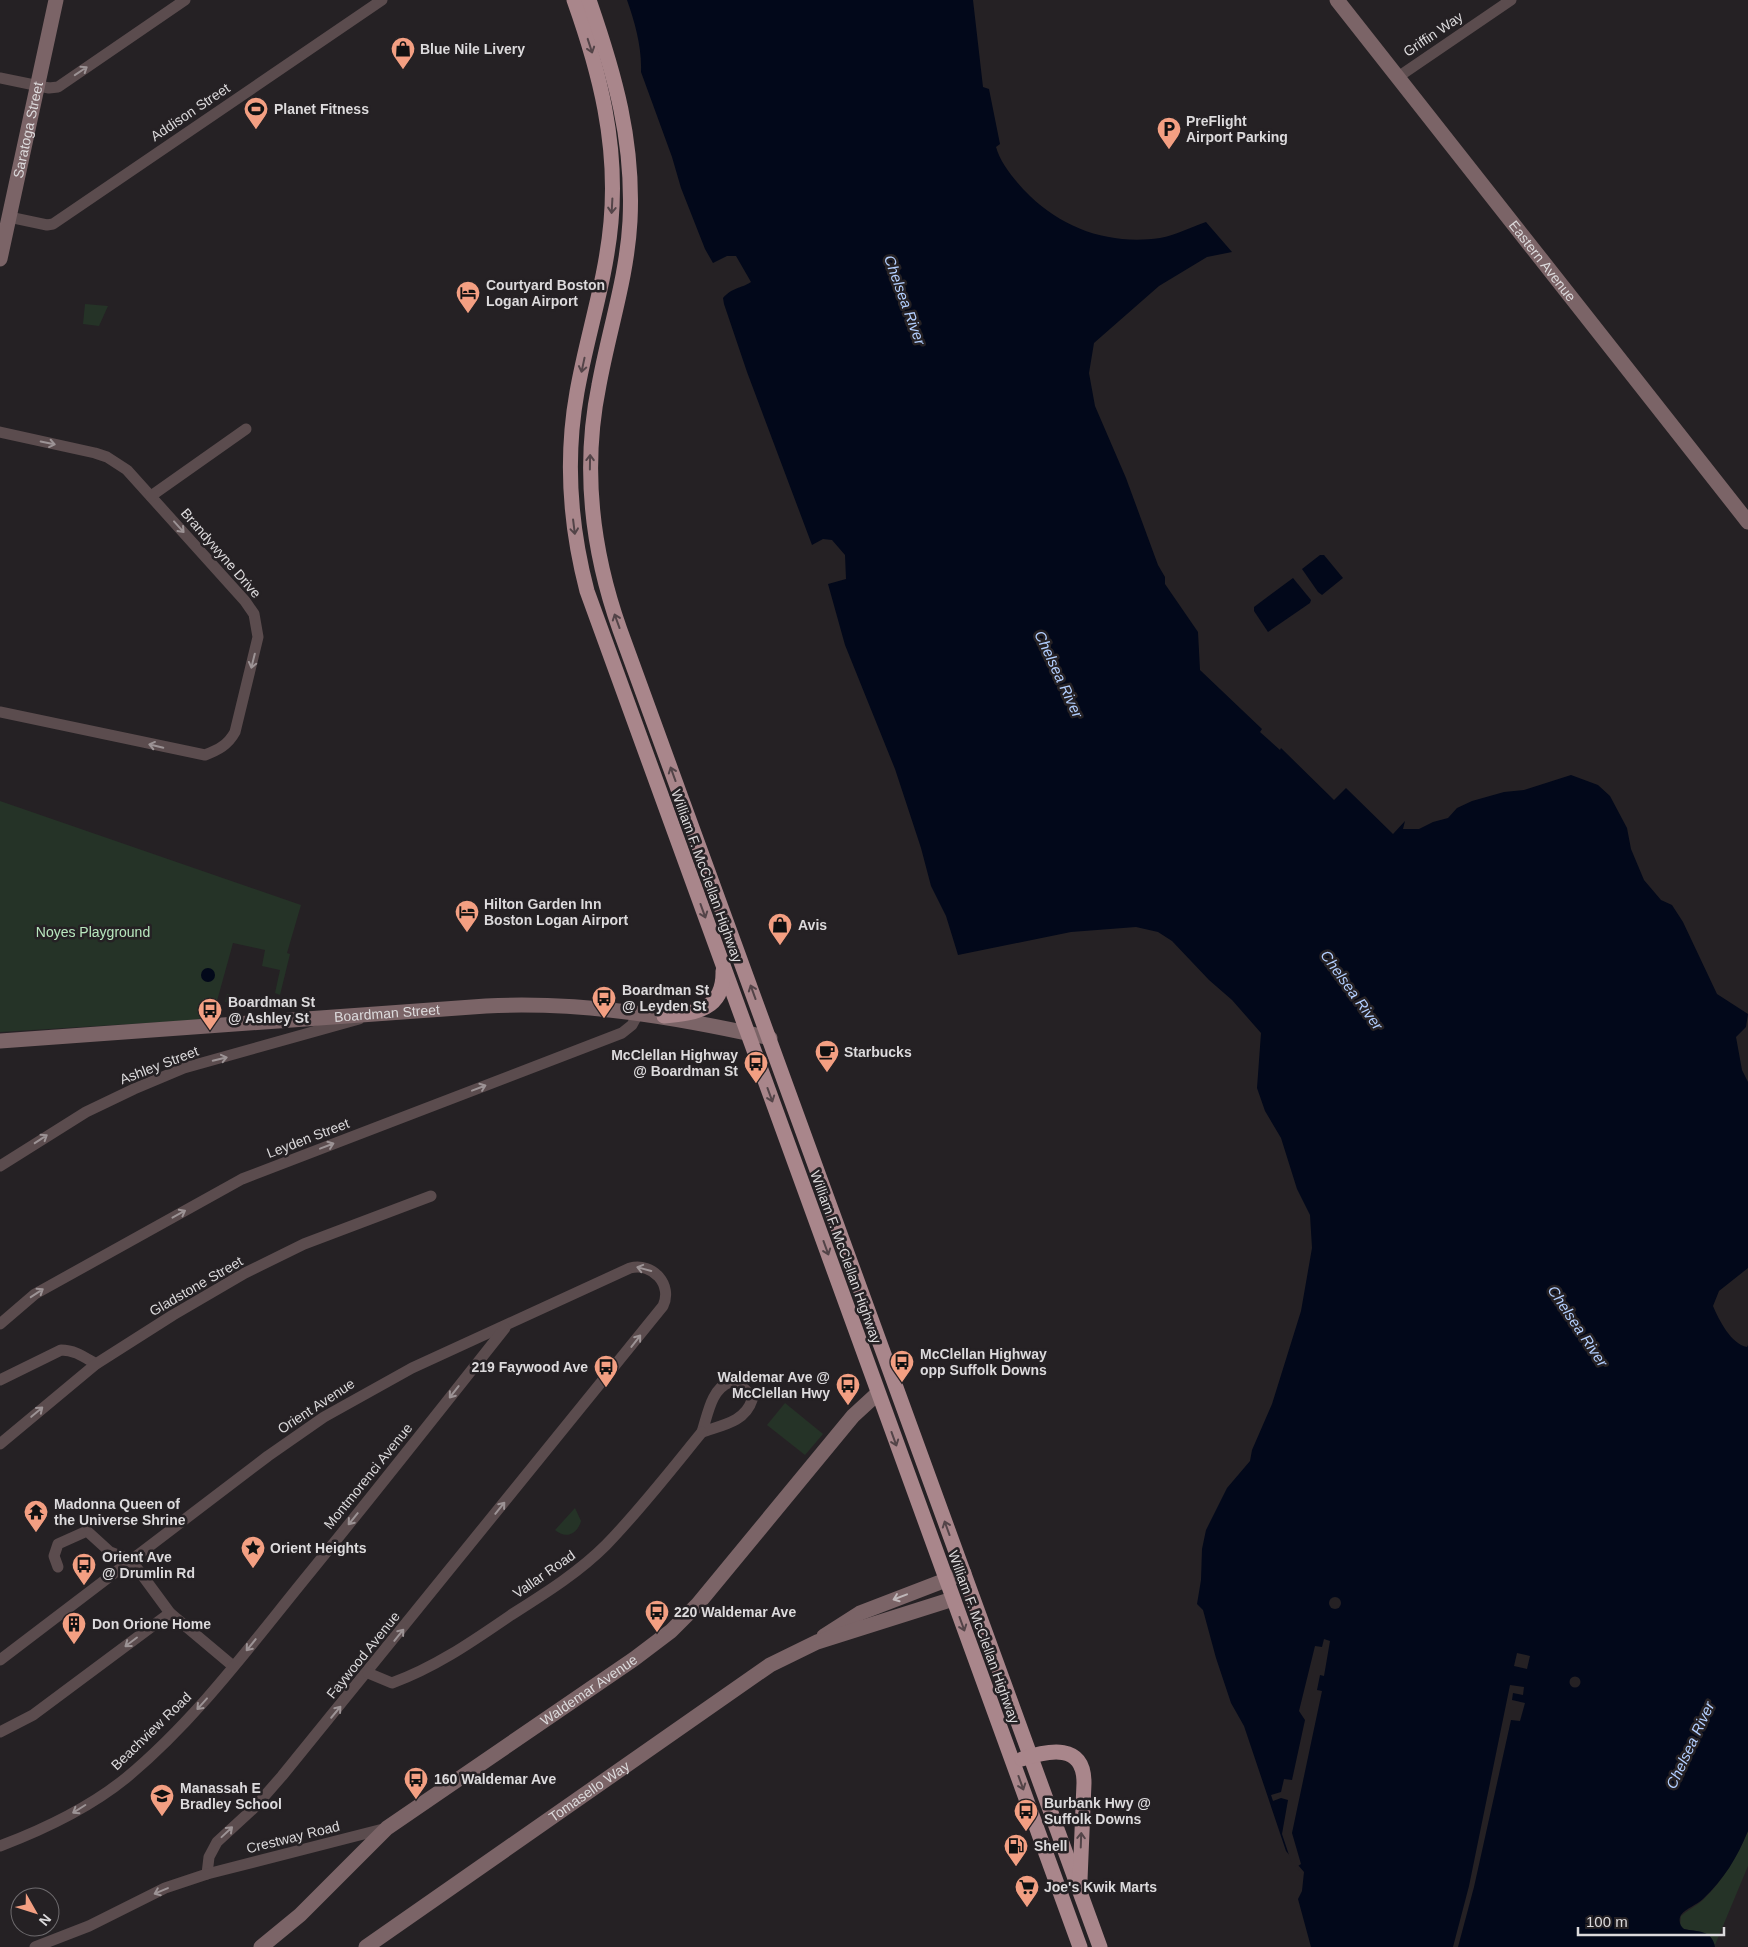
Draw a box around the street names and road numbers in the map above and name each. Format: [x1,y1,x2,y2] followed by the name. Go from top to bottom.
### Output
[1400,8,1466,60] street label: Griffin Way
[10,80,46,180] street label: Saratoga Street
[147,80,233,144] street label: Addison Street
[1506,217,1579,305] street label: Eastern Avenue
[178,505,264,601] street label: Brandywyne Drive
[668,787,746,965] street label: William F. McClellan Highway
[334,1001,441,1025] street label: Boardman Street
[117,1043,201,1087] street label: Ashley Street
[264,1115,352,1161] street label: Leyden Street
[807,1168,885,1346] street label: William F. McClellan Highway
[147,1253,246,1319] street label: Gladstone Street
[275,1375,358,1437] street label: Orient Avenue
[320,1420,416,1532] street label: Montmorenci Avenue
[510,1547,578,1601] street label: Vallar Road
[945,1548,1023,1726] street label: William F. McClellan Highway
[323,1608,403,1702] street label: Faywood Avenue
[537,1651,640,1729] street label: Waldemar Avenue
[108,1689,194,1773] street label: Beachview Road
[546,1758,632,1825] street label: Tomasello Way
[245,1818,341,1856] street label: Crestway Road

